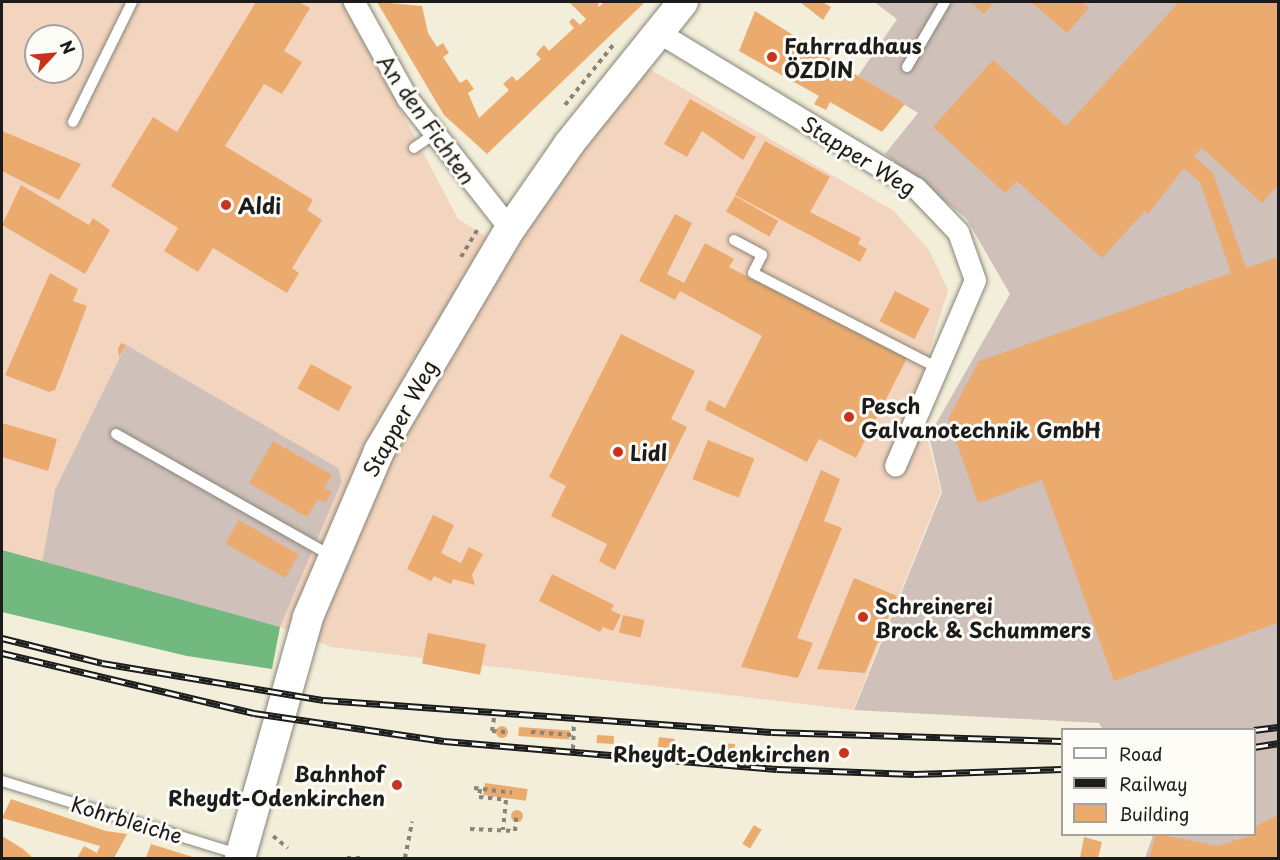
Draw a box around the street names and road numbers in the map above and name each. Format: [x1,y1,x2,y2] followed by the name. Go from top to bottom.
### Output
[373,50,481,188] street label: An den Fichten
[797,110,921,200] street label: Stapper Weg
[356,355,442,481] street label: Stapper Weg
[68,790,186,848] street label: Kohrbleiche

